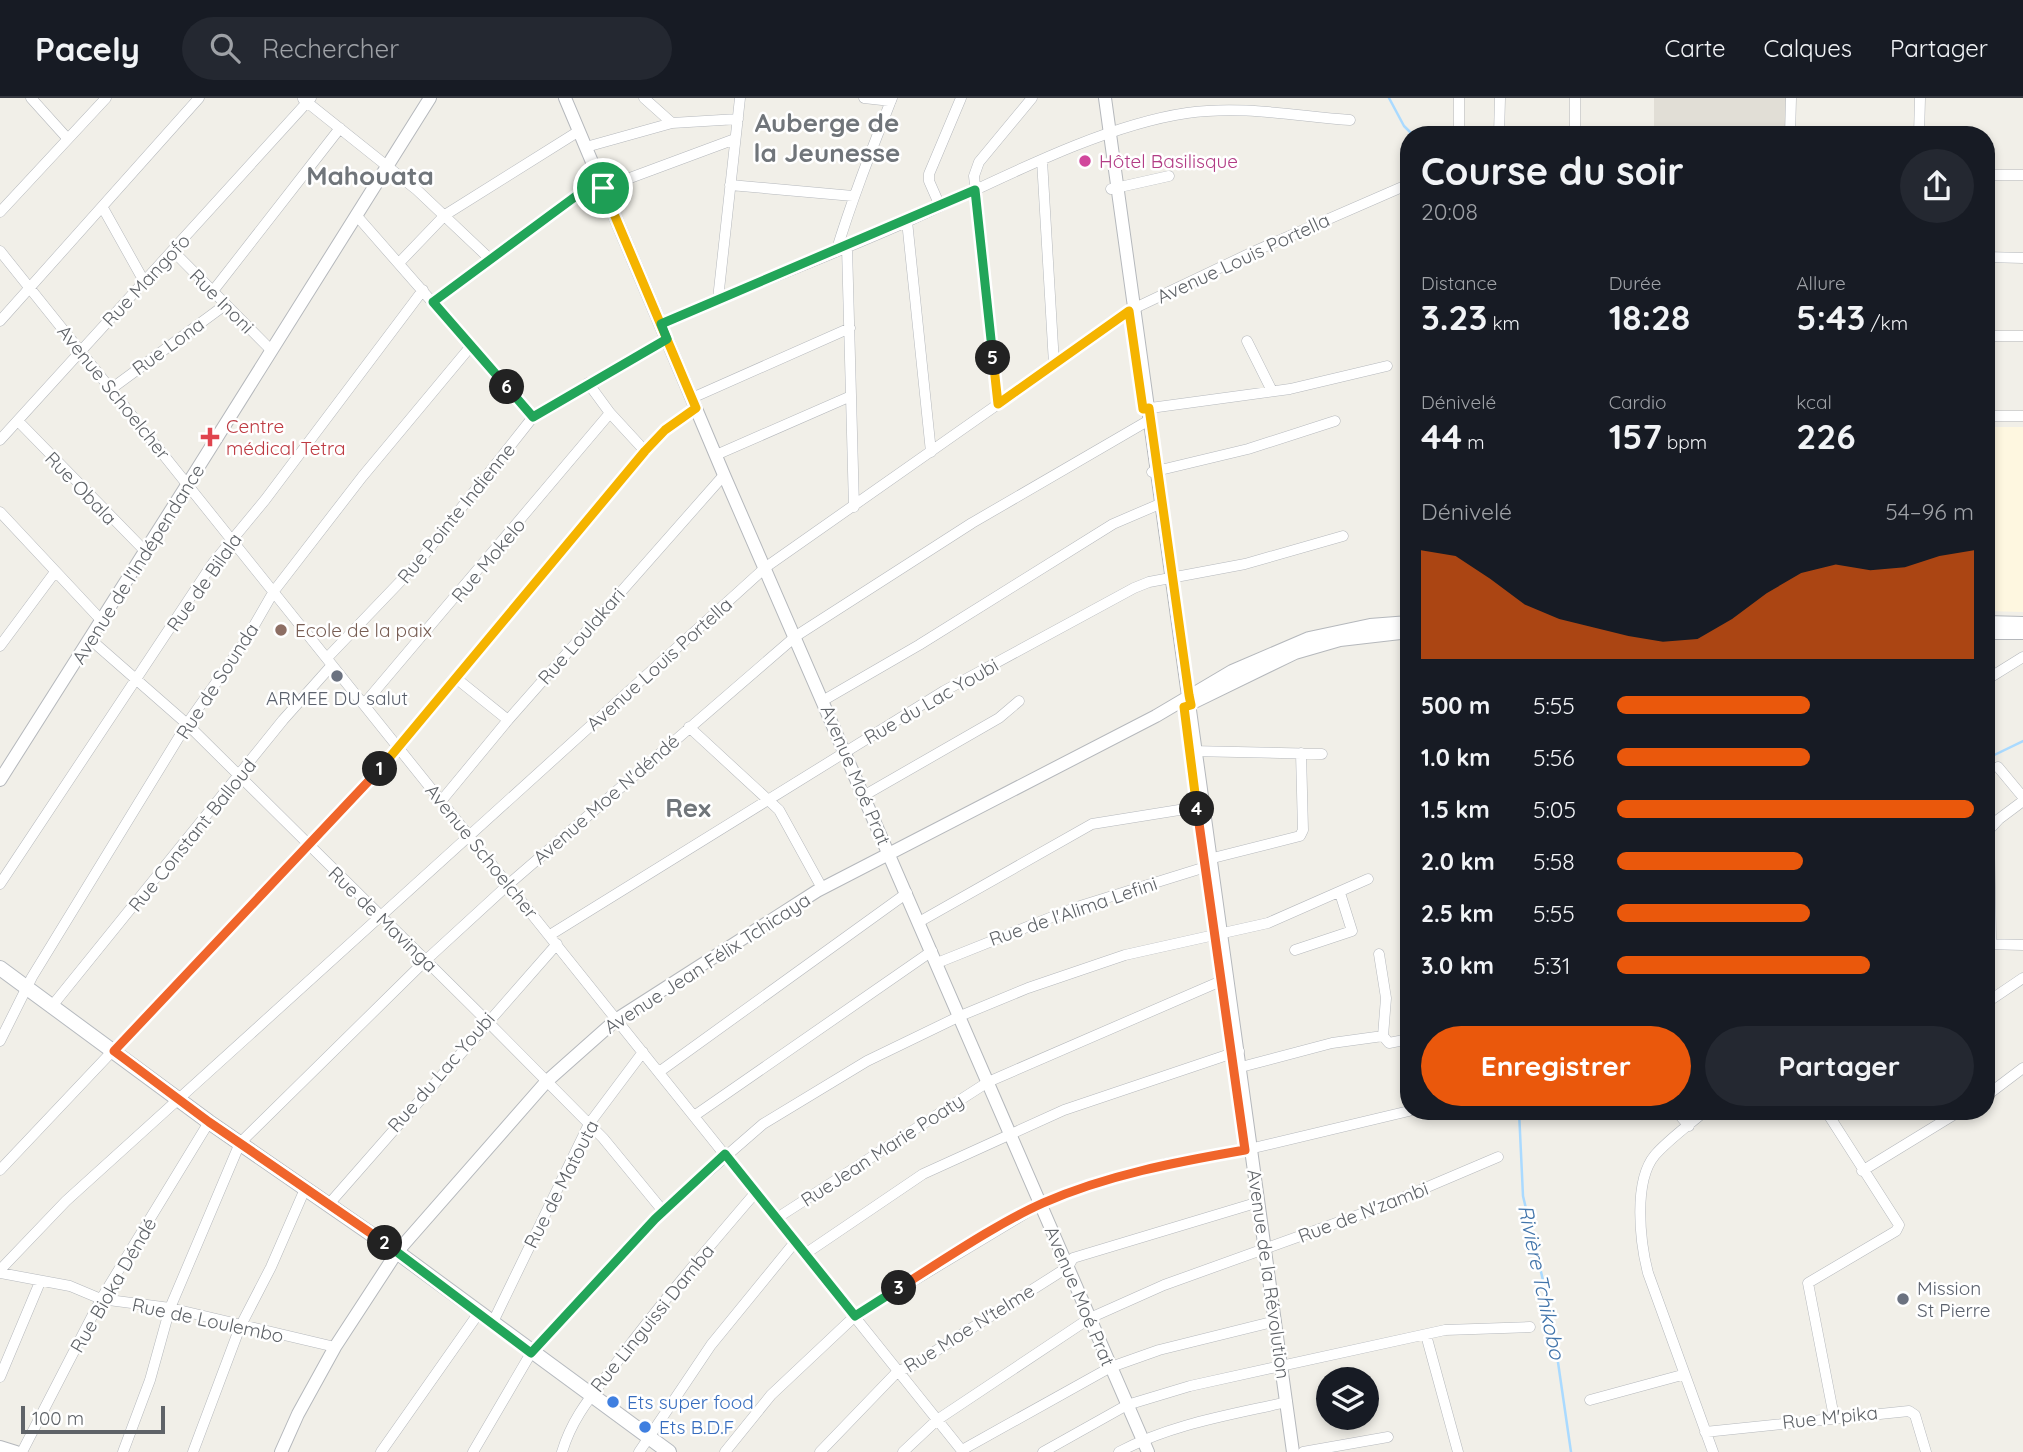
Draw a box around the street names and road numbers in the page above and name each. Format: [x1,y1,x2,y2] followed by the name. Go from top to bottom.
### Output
[1153,207,1333,309] street label: Avenue Louis Portella
[97,229,195,331] street label: Rue Mangofo
[185,264,259,338] street label: Rue Inoni
[127,312,209,380] street label: Rue Lona
[52,320,176,465] street label: Avenue Schoelcher
[392,438,520,588] street label: Rue Pointe Indienne
[40,446,122,530] street label: Rue Obala
[66,459,210,669] street label: Avenue de l'Indépendance
[446,513,530,607] street label: Rue Mokelo
[161,528,247,636] street label: Rue de Bilala
[532,583,630,689] street label: Rue Loulakari
[581,592,737,736] street label: Avenue Louis Portella
[171,618,263,744] street label: Rue de Sounda
[859,653,1003,749] street label: Rue du Lac Youbi
[816,701,896,849] street label: Avenue Moé Prat
[528,729,684,869] street label: Avenue Moe N'déndé
[123,754,261,916] street label: Rue Constant Balloud
[420,779,544,924] street label: Avenue Schoelcher
[324,861,442,977] street label: Rue de Mavinga
[986,871,1160,951] street label: Rue de l'Alima Lefini
[599,887,815,1039] street label: Avenue Jean Félix Tchicaya
[382,1007,500,1137] street label: Rue du Lac Youbi
[796,1088,968,1212] street label: RueJean Marie Poaty
[518,1116,604,1252] street label: Rue de Matouta
[1242,1168,1296,1380] street label: Avenue de la Révolution
[1294,1176,1432,1248] street label: Rue de N'zambi
[65,1213,161,1357] street label: Rue Bioka Déndé
[1040,1222,1120,1370] street label: Avenue Moé Prat
[585,1239,719,1397] street label: Rue Linguissi Damba
[899,1278,1039,1378] street label: Rue Moe N'telme
[130,1292,286,1348] street label: Rue de Loulembo
[1781,1400,1879,1434] street label: Rue M'pika

